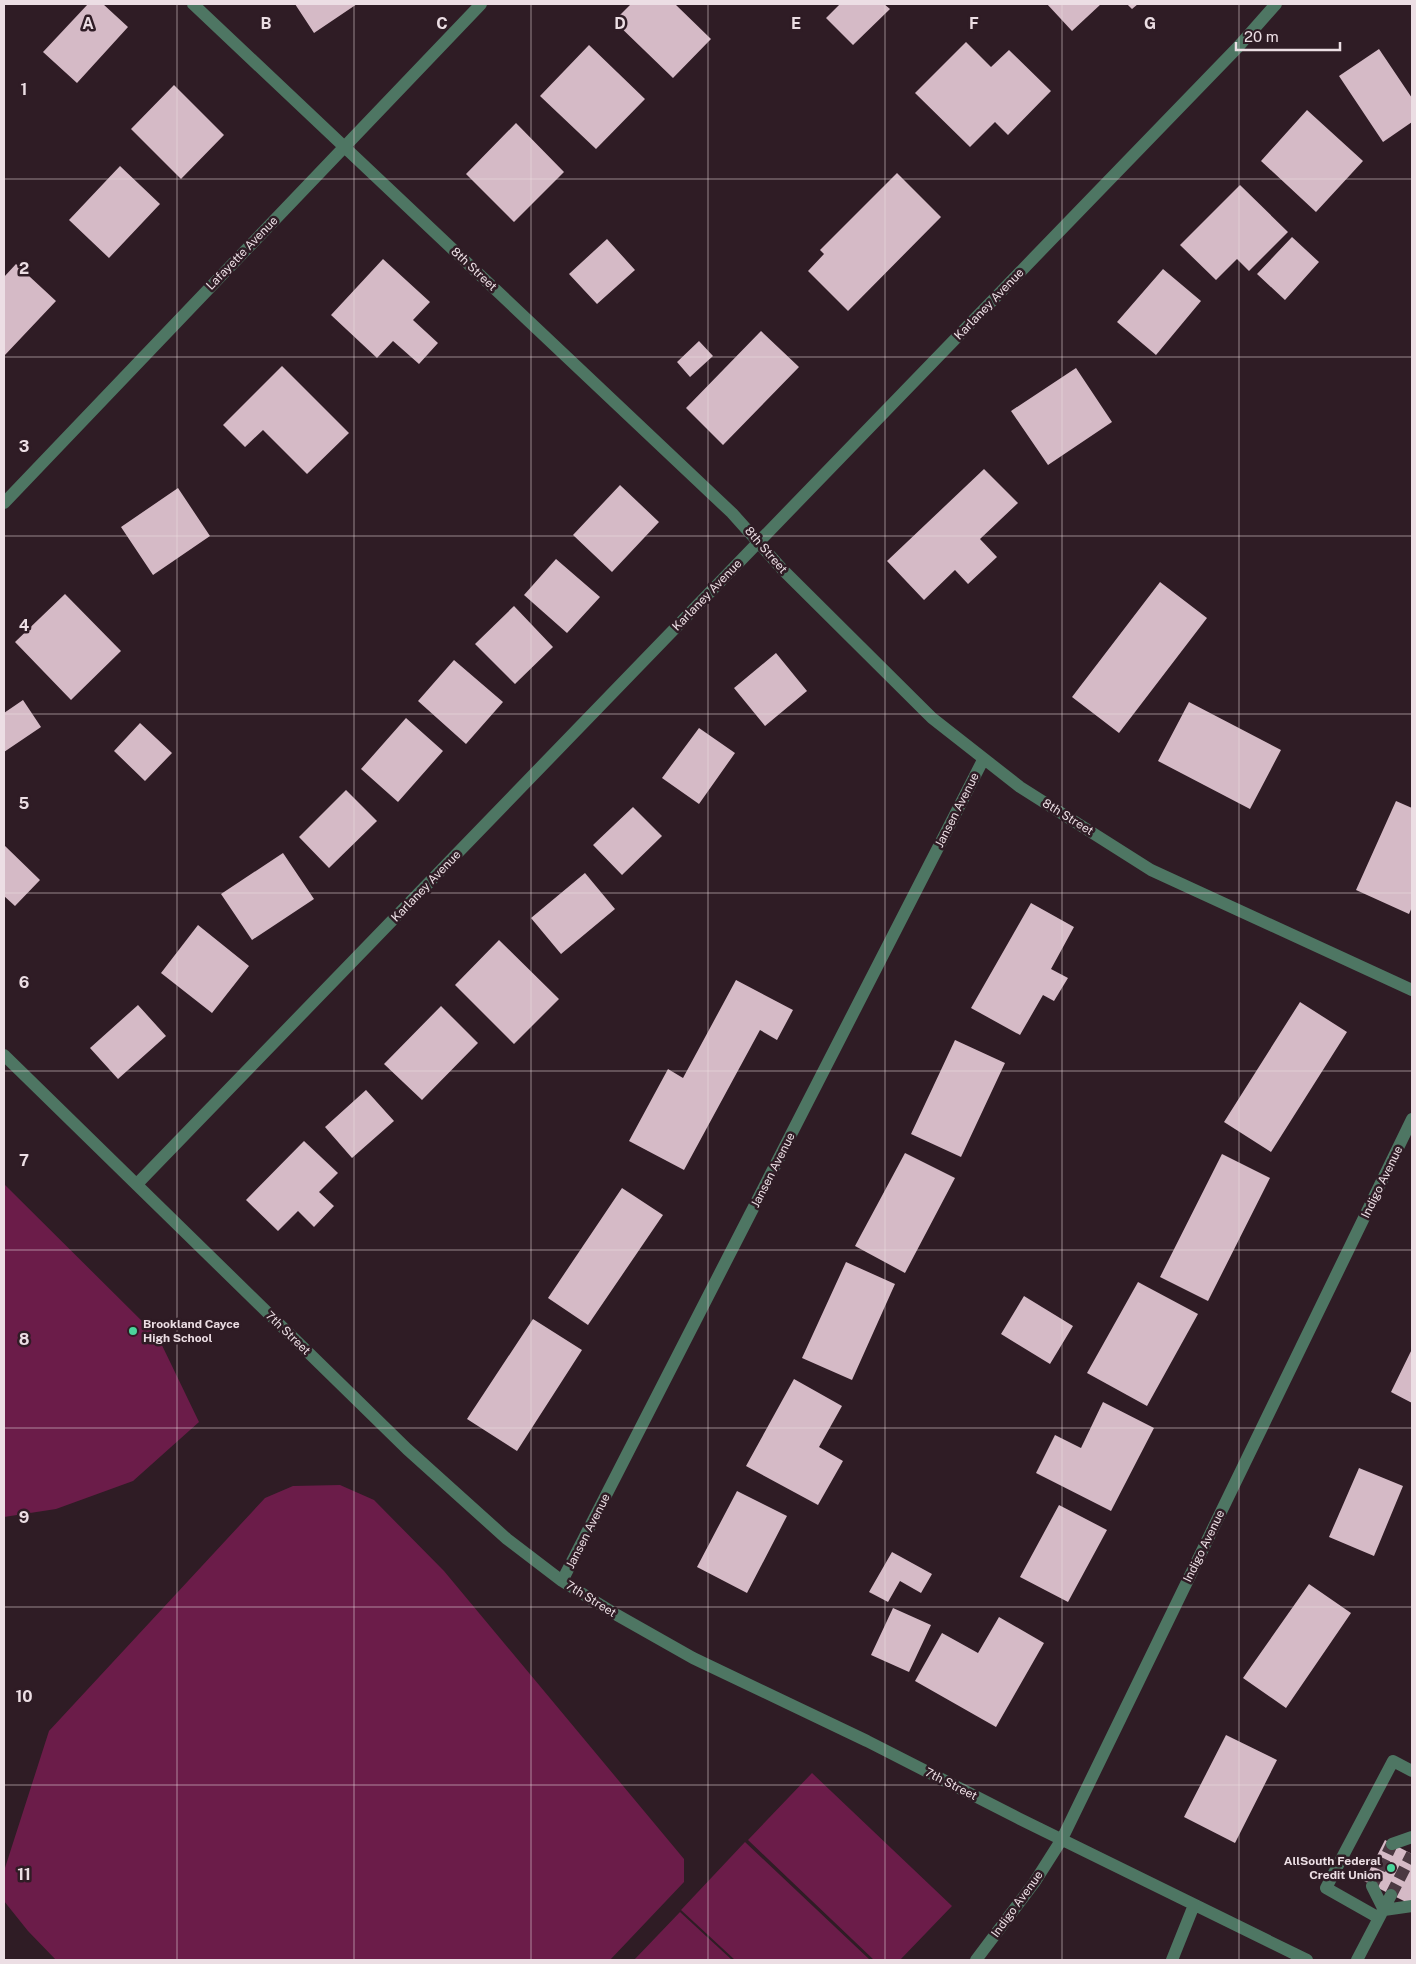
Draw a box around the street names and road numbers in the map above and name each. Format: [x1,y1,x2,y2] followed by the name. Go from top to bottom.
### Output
[203,213,281,293] street label: Lafayette Avenue
[448,244,500,294] street label: 8th Street
[951,265,1027,343] street label: Karlaney Avenue
[742,524,790,576] street label: 8th Street
[669,556,745,634] street label: Karlaney Avenue
[932,770,982,850] street label: Jansen Avenue
[1040,796,1096,838] street label: 8th Street
[388,847,464,925] street label: Karlaney Avenue
[748,1130,798,1210] street label: Jansen Avenue
[1358,1143,1406,1220] street label: Indigo Avenue
[263,1308,314,1358] street label: 7th Street
[563,1491,613,1571] street label: Jansen Avenue
[1180,1507,1228,1584] street label: Indigo Avenue
[563,1578,619,1620] street label: 7th Street
[923,1765,980,1803] street label: 7th Street
[988,1868,1046,1940] street label: Indigo Avenue

